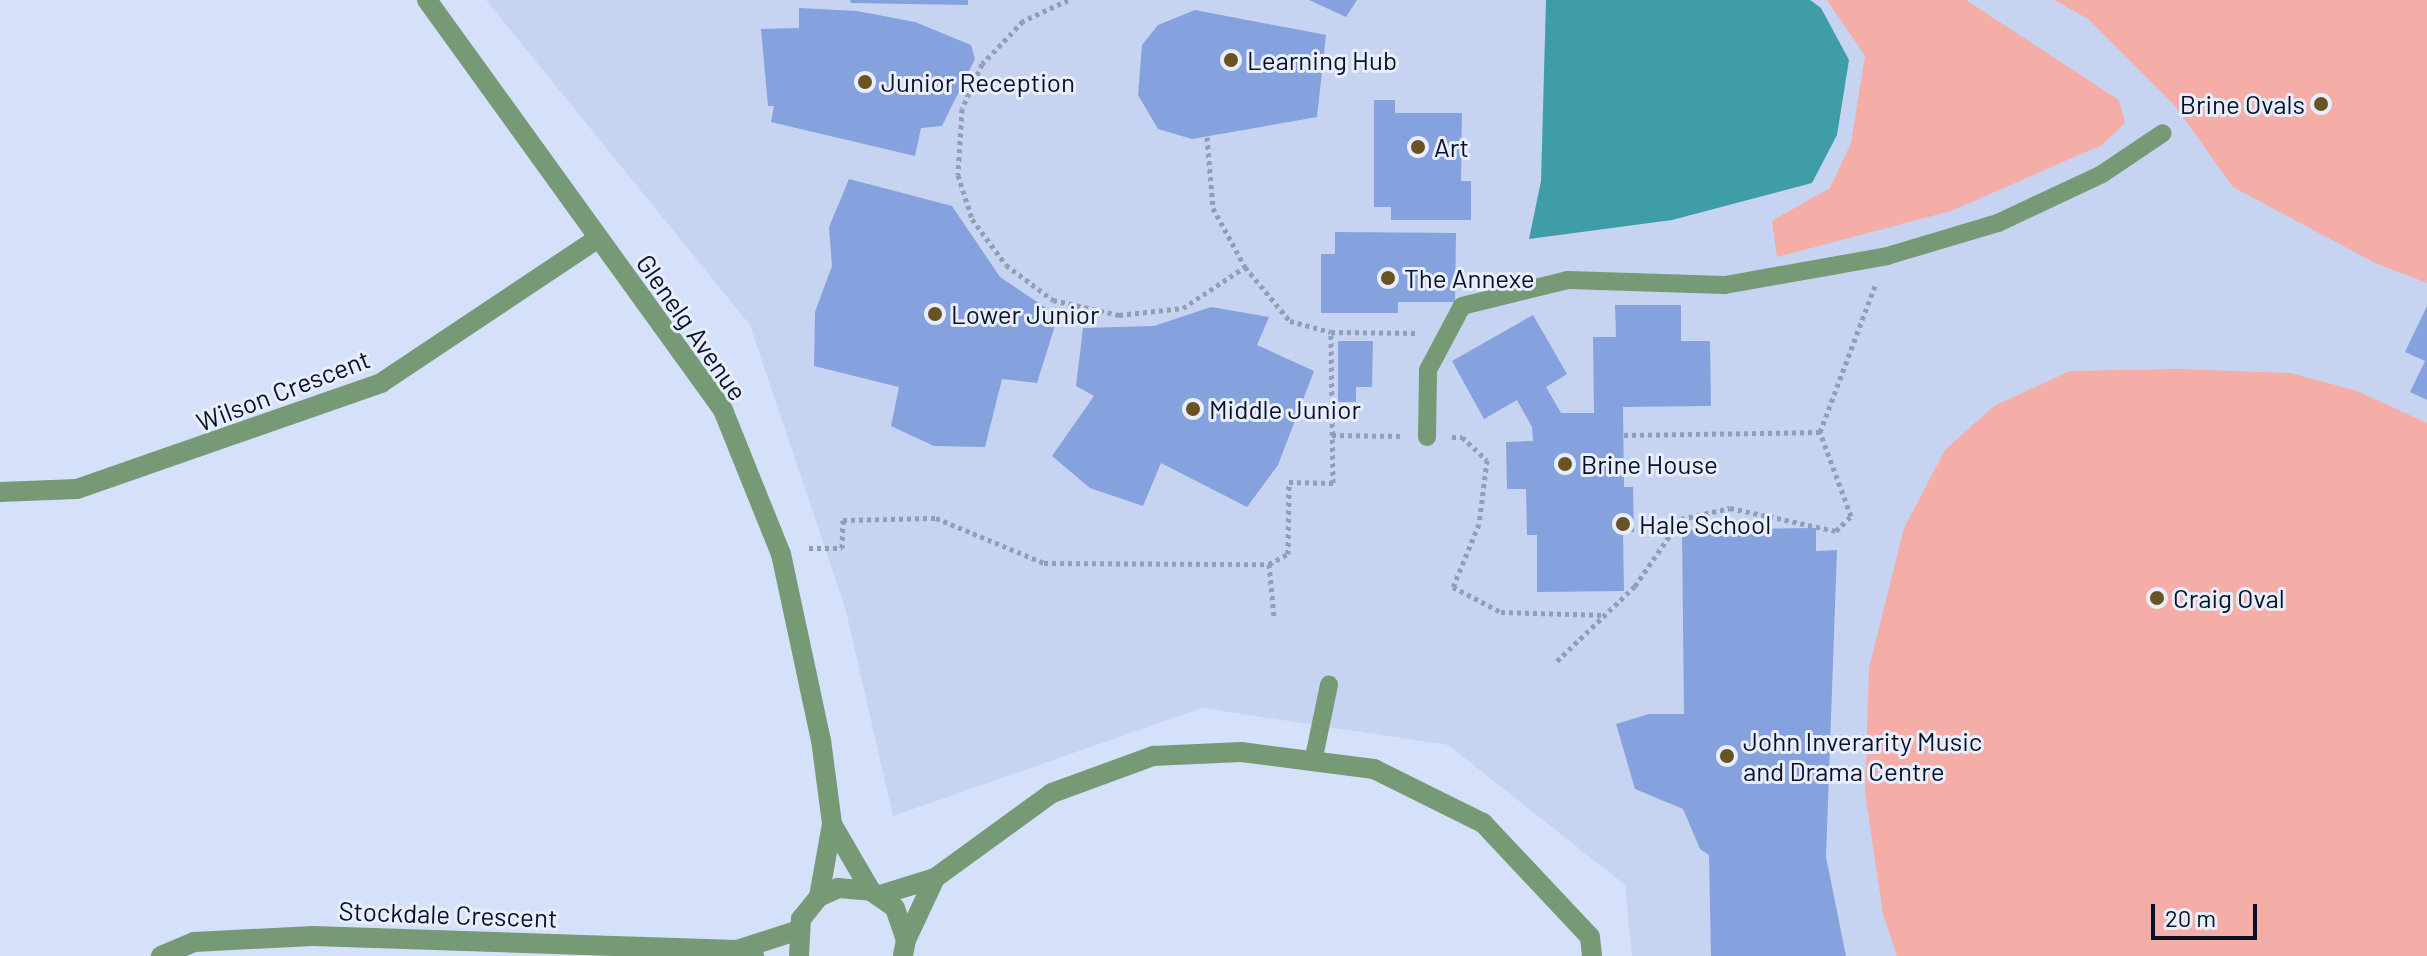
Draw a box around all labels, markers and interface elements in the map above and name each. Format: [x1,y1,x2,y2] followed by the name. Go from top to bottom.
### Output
[1247,44,1397,76] place label: Learning Hub
[1222,51,1240,69] marker: Learning Hub
[881,66,1075,98] place label: Junior Reception
[856,73,874,91] marker: Junior Reception
[2180,88,2305,120] place label: Brine Ovals
[2312,95,2330,113] marker: Brine Ovals
[1434,131,1469,163] place label: Art
[1409,138,1427,156] marker: Art
[630,248,754,406] street label: Glenelg Avenue
[1404,262,1535,294] place label: The Annexe
[1379,269,1397,287] marker: The Annexe
[951,298,1099,330] place label: Lower Junior
[926,305,944,323] marker: Lower Junior
[192,343,374,437] street label: Wilson Crescent
[1209,393,1361,425] place label: Middle Junior
[1184,400,1202,418] marker: Middle Junior
[1581,448,1718,480] place label: Brine House
[1556,455,1574,473] marker: Brine House
[1639,508,1771,540] place label: Hale School
[1614,515,1632,533] marker: Hale School
[2173,582,2285,614] place label: Craig Oval
[2148,589,2166,607] marker: Craig Oval
[1743,725,1982,786] place label: John Inverarity Music and Drama Centre
[1718,747,1736,765] marker: John Inverarity Music and Drama Centre
[2155,888,2261,938] scale bar
[338,895,558,933] street label: Stockdale Crescent
[2165,903,2216,932] text: 20 m

